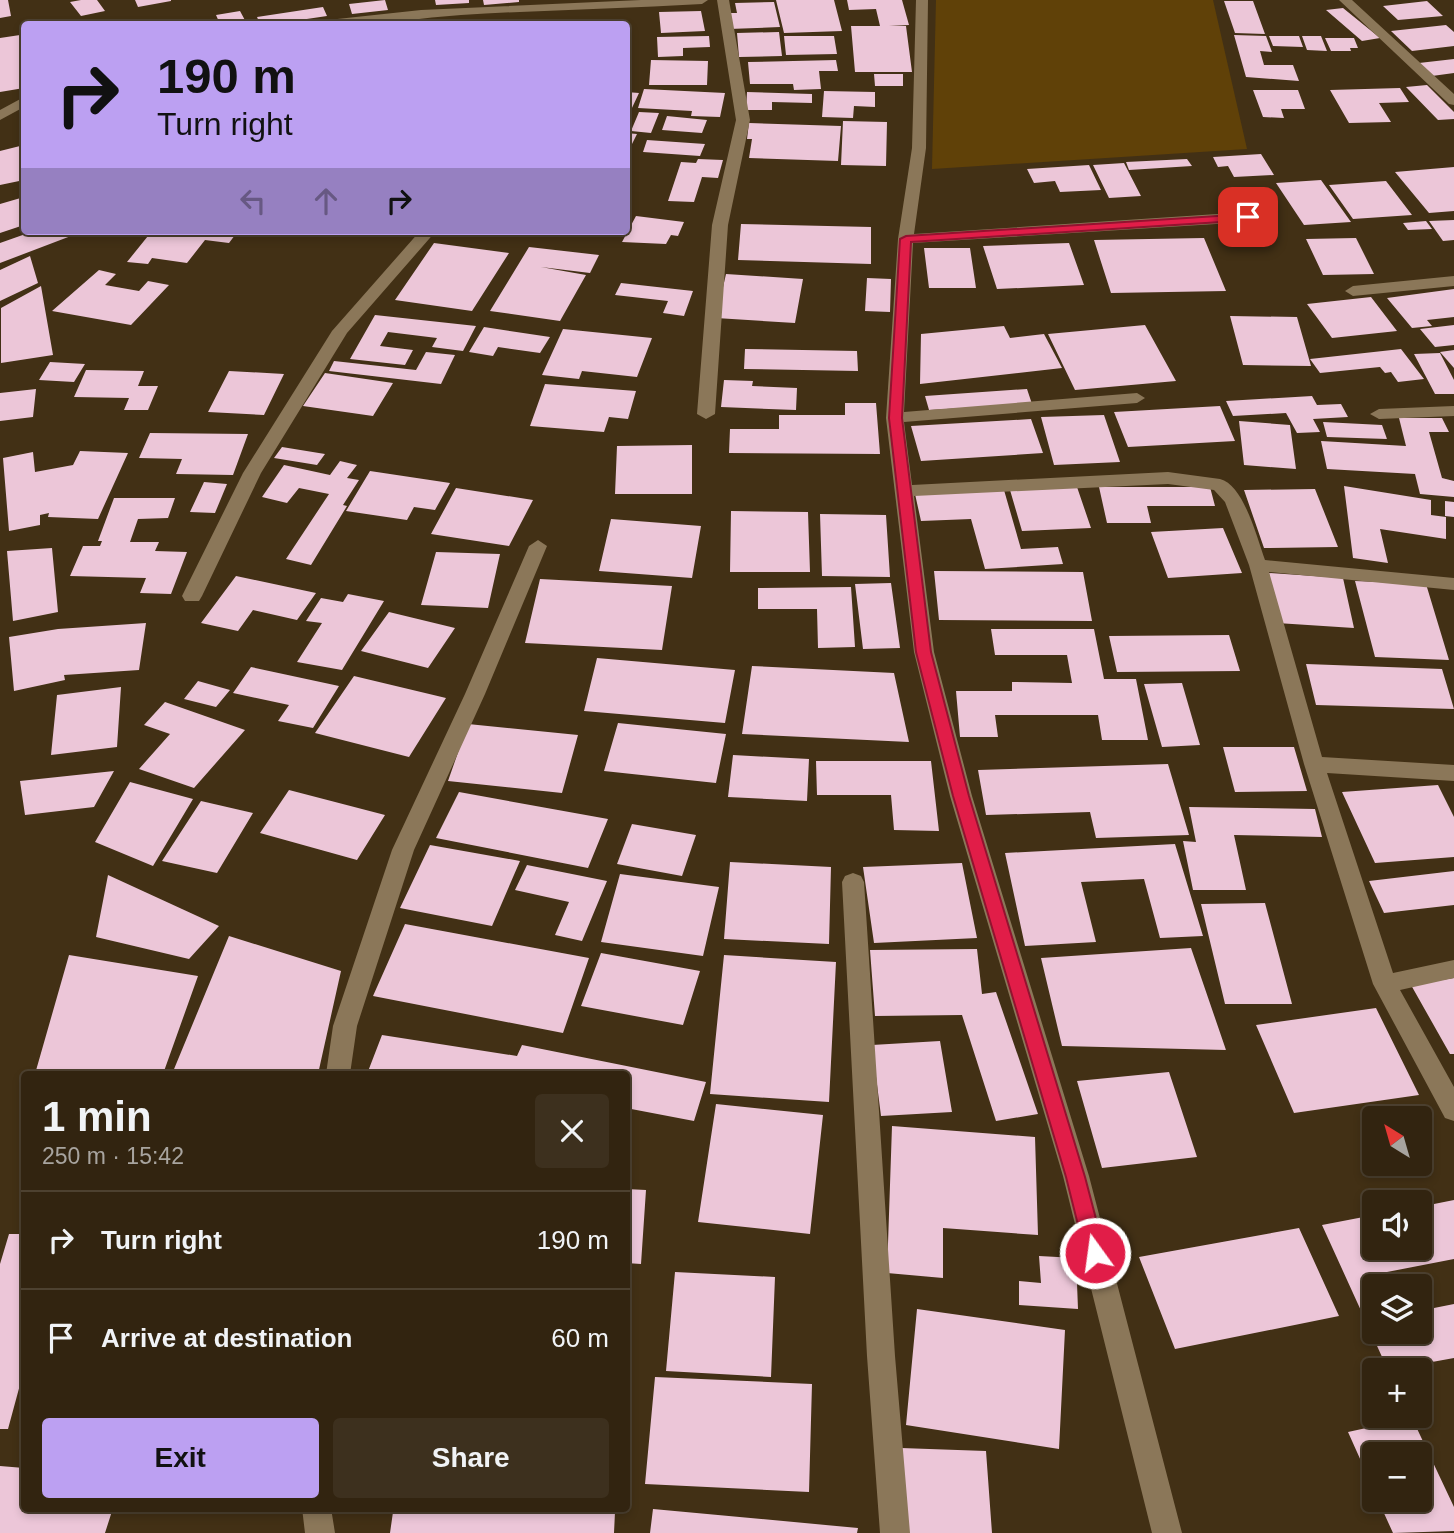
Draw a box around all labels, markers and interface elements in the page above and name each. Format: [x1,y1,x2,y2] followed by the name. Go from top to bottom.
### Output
[42,49,133,140] icon: right
[157,49,296,103] text: 190 m
[157,106,293,142] text: Turn right
[234,182,272,220] icon: left
[307,182,345,220] icon: ahead
[380,182,418,220] icon: right
[1218,187,1278,247] pin
[1229,198,1267,236] icon: arrive
[42,1093,152,1140] text: 1 min
[535,1094,609,1168] button: close
[1362,1106,1432,1176] north arrow
[1362,1106,1432,1512] map controls
[42,1143,184,1169] text: 250 m · 15:42
[1362,1190,1432,1260] button: sound
[1058,1216,1132,1290] position arrow
[42,1221,80,1259] icon: right
[101,1225,222,1255] text: Turn right
[537,1225,609,1255] text: 190 m
[1362,1274,1432,1344] button: layers
[42,1319,80,1357] icon: arrive
[101,1323,352,1353] text: Arrive at destination
[551,1323,609,1353] text: 60 m
[1362,1358,1432,1428] button: +
[42,1418,319,1498] button: Exit
[333,1418,609,1498] button: Share
[1362,1442,1432,1512] button: −

